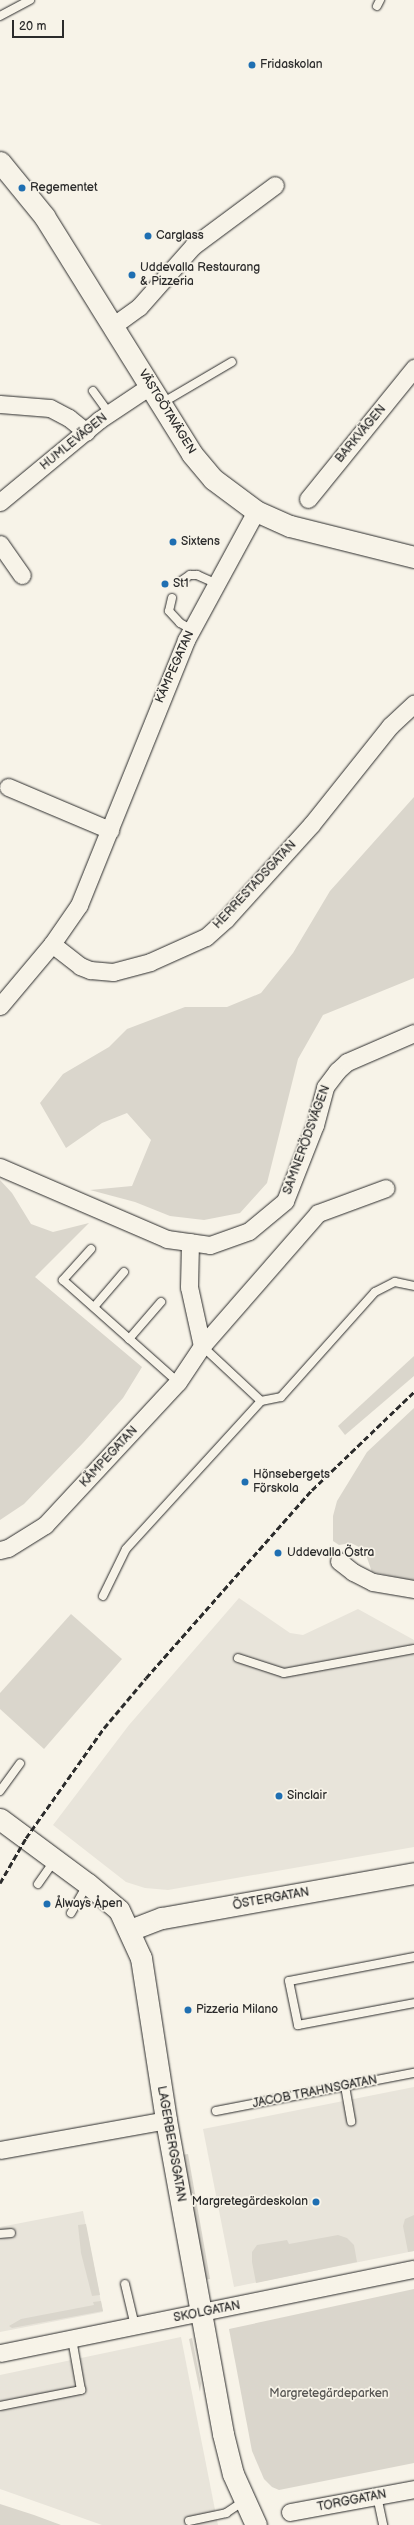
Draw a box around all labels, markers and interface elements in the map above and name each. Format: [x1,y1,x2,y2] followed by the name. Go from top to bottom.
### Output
[14,12,66,38] scale bar
[19,19,46,34] text: 20 m
[260,58,323,72] place label: Fridaskolan
[247,60,257,70] marker: Fridaskolan
[30,181,98,195] place label: Regementet
[17,183,27,193] marker: Regementet
[156,229,204,243] place label: Carglass
[143,231,153,241] marker: Carglass
[140,261,260,289] place label: Uddevalla Restaurang & Pizzeria
[127,270,137,280] marker: Uddevalla Restaurang & Pizzeria
[135,367,199,457] street label: VÄSTGÖTAVÄGEN
[333,402,389,466] street label: BARKVÄGEN
[38,411,110,473] street label: HUMLEVÄGEN
[181,535,220,549] place label: Sixtens
[168,537,178,547] marker: Sixtens
[173,577,189,591] place label: St1
[160,579,170,589] marker: St1
[153,628,197,706] street label: KÄMPEGATAN
[210,838,300,932] street label: HERRESTADSGATAN
[281,1083,333,1197] street label: SAMNERÖDSVÄGEN
[77,1424,141,1490] street label: KÄMPEGATAN
[253,1468,330,1496] place label: Hönsebergets Förskola
[240,1477,250,1487] marker: Hönsebergets Förskola
[287,1546,374,1560] place label: Uddevalla Östra
[272,1547,284,1559] marker: Uddevalla Östra
[287,1789,327,1803] place label: Sinclair
[274,1791,284,1801] marker: Sinclair
[232,1885,310,1913] street label: ÖSTERGATAN
[55,1897,122,1911] place label: Ålways Åpen
[42,1899,52,1909] marker: Ålways Åpen
[196,2003,278,2017] place label: Pizzeria Milano
[183,2005,193,2015] marker: Pizzeria Milano
[251,2073,379,2111] street label: JACOB TRAHNSGATAN
[154,2085,188,2203] street label: LAGERBERGSGATAN
[192,2195,308,2209] place label: Margretegärdeskolan
[311,2197,321,2207] marker: Margretegärdeskolan
[172,2298,242,2326] street label: SKOLGATAN
[269,2387,389,2401] park label: Margretegärdeparken
[316,2487,388,2515] street label: TORGGATAN

